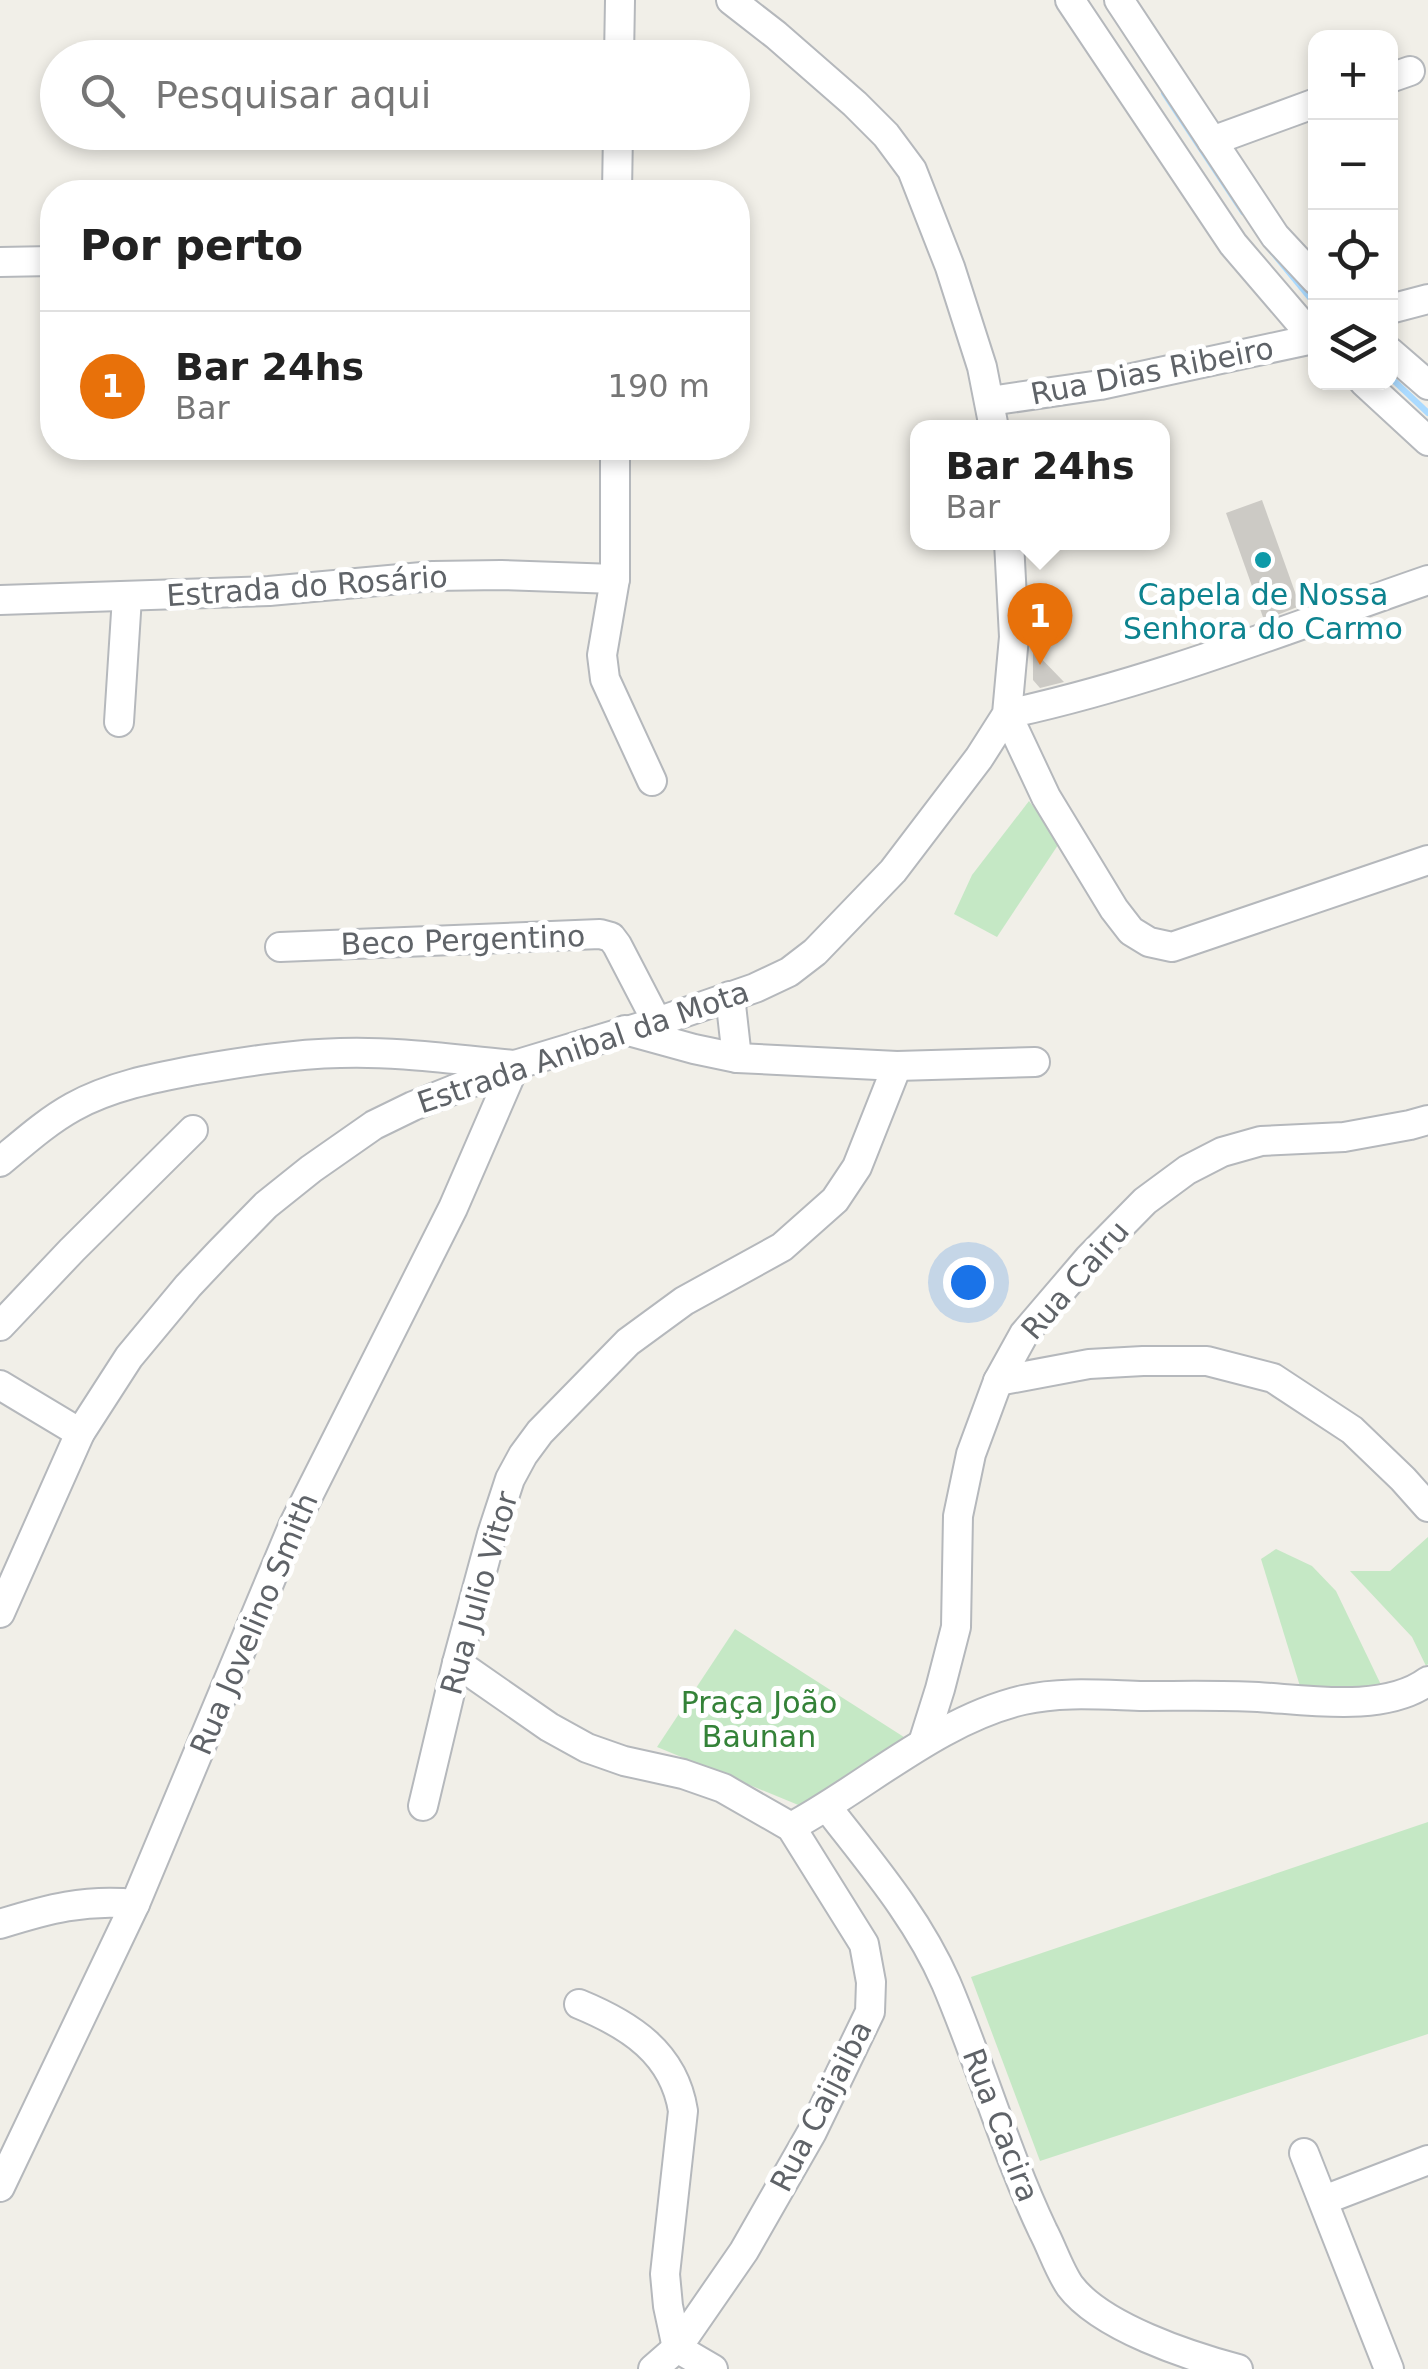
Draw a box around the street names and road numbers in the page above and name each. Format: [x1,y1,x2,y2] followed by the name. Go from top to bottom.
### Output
[1028,330,1276,412] street label: Rua Dias Ribeiro
[165,559,449,613] street label: Estrada do Rosário
[340,918,586,962] street label: Beco Pergentino
[413,974,753,1120] street label: Estrada Anibal da Mota
[1014,1214,1136,1346] street label: Rua Cairu
[433,1487,525,1699] street label: Rua Julio Vitor
[183,1488,325,1760] street label: Rua Jovelino Smith
[763,2015,879,2197] street label: Rua Caijaiba
[956,2043,1046,2207] street label: Rua Cacira

